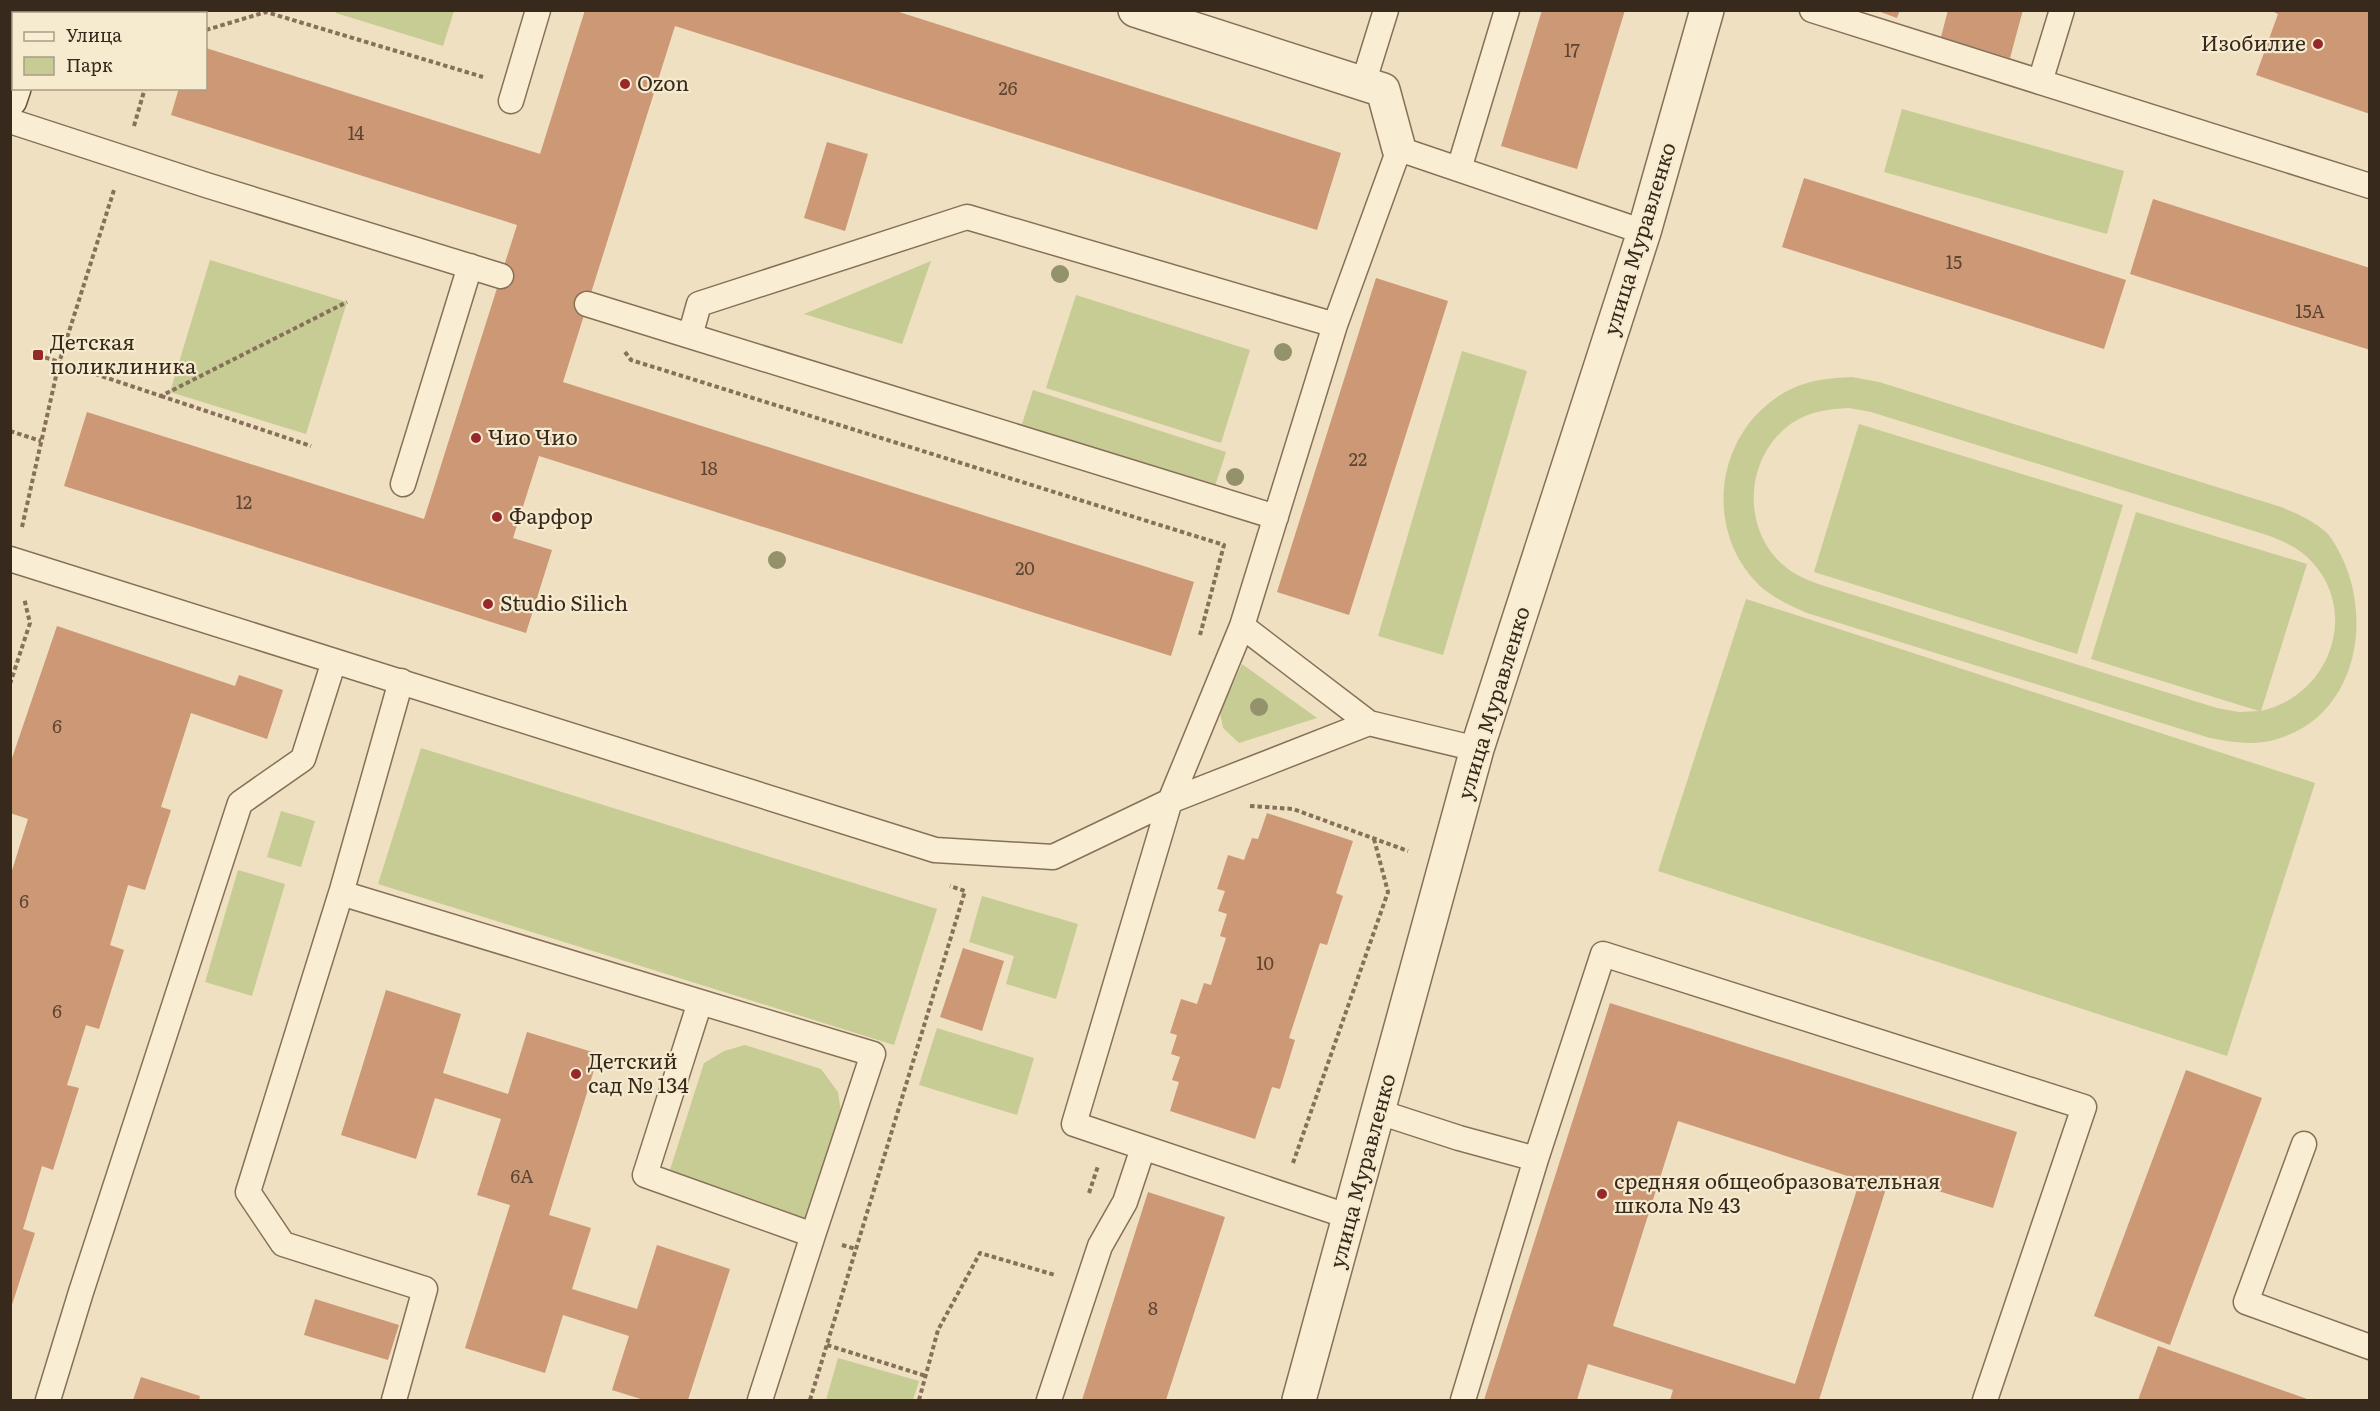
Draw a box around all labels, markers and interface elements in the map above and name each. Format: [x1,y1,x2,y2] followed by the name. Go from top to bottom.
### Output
[12,12,207,90] legend
[66,21,122,48] text: Улица
[2201,26,2306,57] place label: Изобилие
[1564,36,1580,63] house number: 17
[2311,37,2325,51] marker: Изобилие
[66,51,113,78] text: Парк
[637,66,689,97] place label: Ozon
[999,74,1018,101] house number: 26
[618,77,632,91] marker: Ozon
[348,119,364,146] house number: 14
[1593,138,1682,339] street label: улица Муравленко
[1946,248,1962,275] house number: 15
[2295,297,2325,324] house number: 15А
[50,325,197,380] place label: Детская поликлиника
[31,348,45,362] marker: Детская поликлиника
[488,420,578,451] place label: Чио Чио
[469,431,483,445] marker: Чио Чио
[1349,445,1367,472] house number: 22
[700,454,718,481] house number: 18
[236,488,252,515] house number: 12
[509,499,593,530] place label: Фарфор
[490,510,504,524] marker: Фарфор
[1015,554,1035,581] house number: 20
[500,586,628,617] place label: Studio Silich
[481,597,495,611] marker: Studio Silich
[1447,602,1536,803] street label: улица Муравленко
[52,712,62,739] house number: 6
[19,887,29,914] house number: 6
[1256,949,1274,976] house number: 10
[52,997,62,1024] house number: 6
[588,1044,689,1099] place label: Детский сад № 134
[569,1067,583,1081] marker: Детский сад № 134
[1320,1070,1402,1271] street label: улица Муравленко
[511,1162,533,1189] house number: 6А
[1614,1164,1940,1219] place label: средняя общеобразовательная школа № 43
[1595,1187,1609,1201] marker: средняя общеобразовательная школа № 43
[1148,1294,1158,1321] house number: 8

